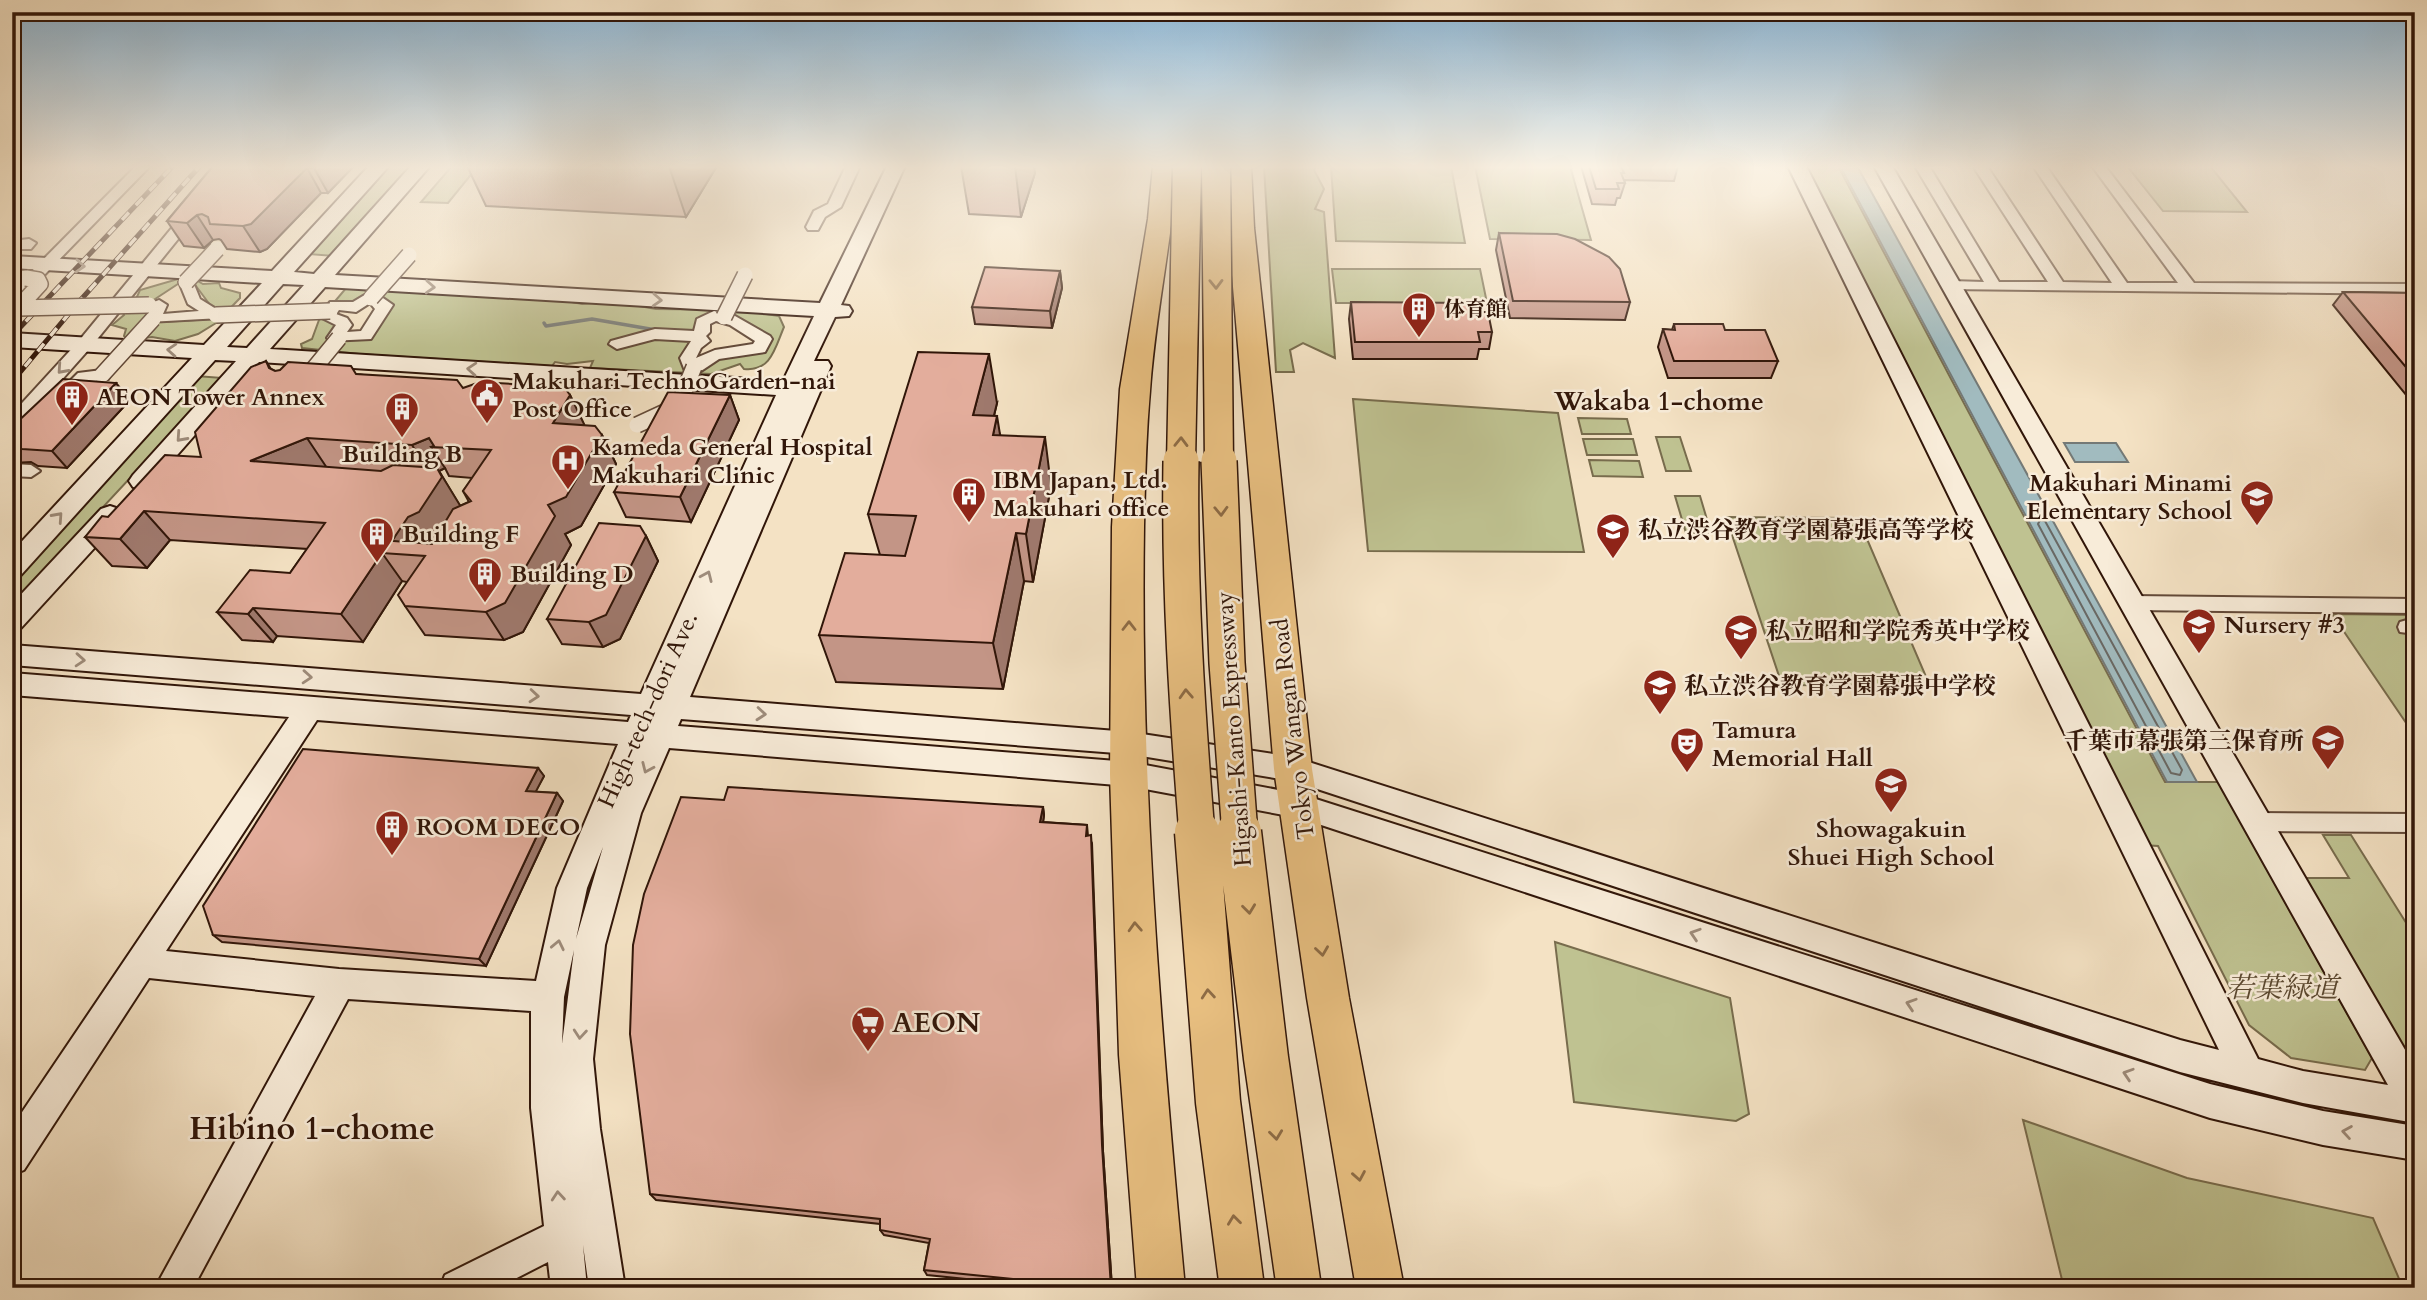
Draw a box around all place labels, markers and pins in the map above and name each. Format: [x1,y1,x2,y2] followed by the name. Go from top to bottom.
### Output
[1400,290,1438,339] building icon: 体育館
[1444,295,1507,324] place label: 体育館
[512,365,836,426] place label: Makuhari TechnoGarden-nai Post Office
[468,376,506,425] public building icon: Makuhari TechnoGarden-nai Post Office
[53,378,91,427] building icon: AEON Tower Annex
[96,381,325,414] place label: AEON Tower Annex
[383,390,421,439] building icon: Building B
[592,431,872,492] place label: Kameda General Hospital Makuhari Clinic
[342,438,462,471] place label: Building B
[549,442,587,491] hospital icon: Kameda General Hospital Makuhari Clinic
[993,464,1169,525] place label: IBM Japan, Ltd. Makuhari office
[2026,467,2232,528] place label: Makuhari Minami Elementary School
[950,475,988,524] building icon: IBM Japan, Ltd. Makuhari office
[2238,478,2276,527] school or university icon: Makuhari Minami Elementary School
[1594,511,1632,560] school or university icon: 私立渋谷教育学園幕張高等学校
[1638,514,1974,547] place label: 私立渋谷教育学園幕張高等学校
[358,515,396,564] building icon: Building F
[402,518,519,551] place label: Building F
[466,555,504,604] building icon: Building D
[510,558,633,591] place label: Building D
[2180,606,2218,655] school or university icon: Nursery #3
[2224,609,2345,642] place label: Nursery #3
[1722,612,1760,661] school or university icon: 私立昭和学院秀英中学校
[1766,615,2030,648] place label: 私立昭和学院秀英中学校
[1641,667,1679,716] school or university icon: 私立渋谷教育学園幕張中学校
[1684,670,1996,703] place label: 私立渋谷教育学園幕張中学校
[1712,714,1873,775] place label: Tamura Memorial Hall
[2309,722,2347,771] school or university icon: 千葉市幕張第三保育所
[1668,725,1706,774] theatre icon: Tamura Memorial Hall
[2064,725,2304,758] place label: 千葉市幕張第三保育所
[1872,765,1910,814] school or university icon: Showagakuin Shuei High School
[373,808,411,857] building icon: ROOM DECO
[416,811,581,844] place label: ROOM DECO
[1788,813,1994,874] place label: Showagakuin Shuei High School
[849,1004,887,1053] supermarket icon: AEON
[892,1004,980,1042] place label: AEON

